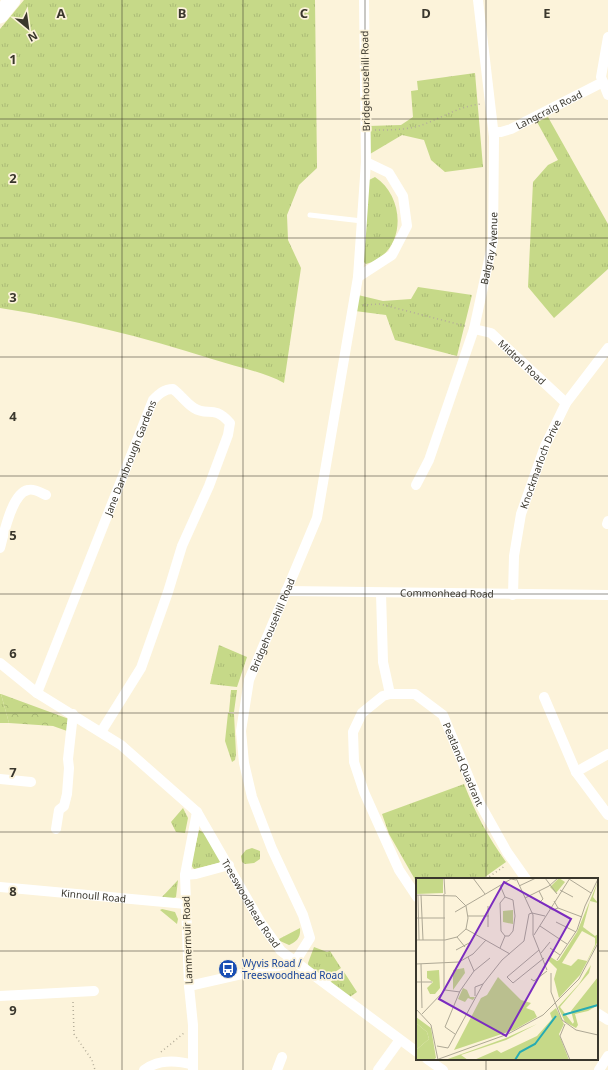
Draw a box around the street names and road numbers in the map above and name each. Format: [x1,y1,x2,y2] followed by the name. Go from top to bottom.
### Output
[357,31,373,131] street label: Bridgehousehill Road
[513,87,585,132] street label: Langcraig Road
[477,212,500,286] street label: Balgray Avenue
[495,336,549,388] street label: Midton Road
[101,398,159,518] street label: Jane Darnbrough Gardens
[516,417,564,511] street label: Knockmarloch Drive
[246,576,298,674] street label: Bridgehousehill Road
[400,585,494,601] street label: Commonhead Road
[440,720,487,809] street label: Peatland Quadrant
[219,857,283,951] street label: Treeswoodhead Road
[60,886,127,905] street label: Kinnoull Road
[178,896,196,984] street label: Lammermuir Road

